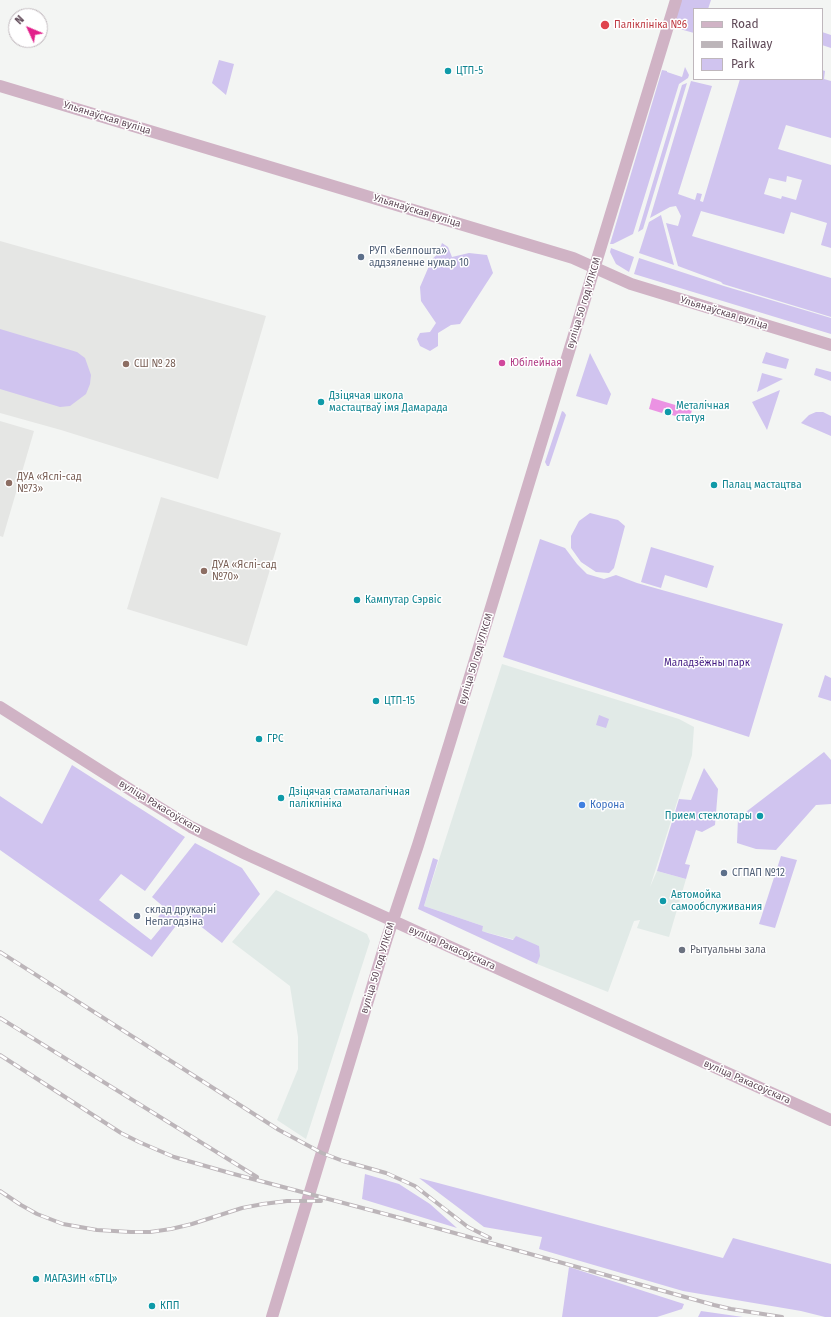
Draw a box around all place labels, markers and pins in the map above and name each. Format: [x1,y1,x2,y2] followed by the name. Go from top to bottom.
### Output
[599,19,611,31] marker: Паліклініка №6
[614,19,687,31] place label: Паліклініка №6
[456,65,483,77] place label: ЦТП-5
[443,66,453,76] marker: ЦТП-5
[369,245,469,268] place label: РУП «Белпошта» аддзяленне нумар 10
[356,252,366,262] marker: РУП «Белпошта» аддзяленне нумар 10
[510,357,562,369] place label: Юбілейная
[134,358,176,370] place label: СШ № 28
[497,358,507,368] marker: Юбілейная
[121,359,131,369] marker: СШ № 28
[329,390,448,414] place label: Дзіцячая школа мастацтваў імя Дамарада
[316,397,326,407] marker: Дзіцячая школа мастацтваў імя Дамарада
[676,400,730,424] place label: Металічная статуя
[663,407,673,417] marker: Металічная статуя
[17,471,81,494] place label: ДУА «Яслі-сад №73»
[4,478,14,488] marker: ДУА «Яслі-сад №73»
[722,479,802,491] place label: Палац мастацтва
[709,480,719,490] marker: Палац мастацтва
[212,559,276,582] place label: ДУА «Яслі-сад №70»
[199,566,209,576] marker: ДУА «Яслі-сад №70»
[365,594,441,606] place label: Кампутар Сэрвіс
[352,595,362,605] marker: Кампутар Сэрвіс
[384,695,415,707] place label: ЦТП-15
[371,696,381,706] marker: ЦТП-15
[267,733,283,745] place label: ГРС
[254,734,264,744] marker: ГРС
[289,786,410,810] place label: Дзіцячая стаматалагічная паліклініка
[276,793,286,803] marker: Дзіцячая стаматалагічная паліклініка
[590,799,625,811] place label: Корона
[577,800,587,810] marker: Корона
[665,810,752,822] place label: Прием стеклотары
[755,811,765,821] marker: Прием стеклотары
[732,867,785,879] place label: СГПАП №12
[719,868,729,878] marker: СГПАП №12
[671,889,762,912] place label: Автомойка самообслуживания
[658,896,668,906] marker: Автомойка самообслуживания
[145,904,216,928] place label: склад друкарні Непагодзіна
[132,911,142,921] marker: склад друкарні Непагодзіна
[690,944,766,956] place label: Рытуальны зала
[677,945,687,955] marker: Рытуальны зала
[44,1273,117,1285] place label: МАГАЗИН «БТЦ»
[31,1274,41,1284] marker: МАГАЗИН «БТЦ»
[160,1300,179,1312] place label: КПП
[147,1301,157,1311] marker: КПП

